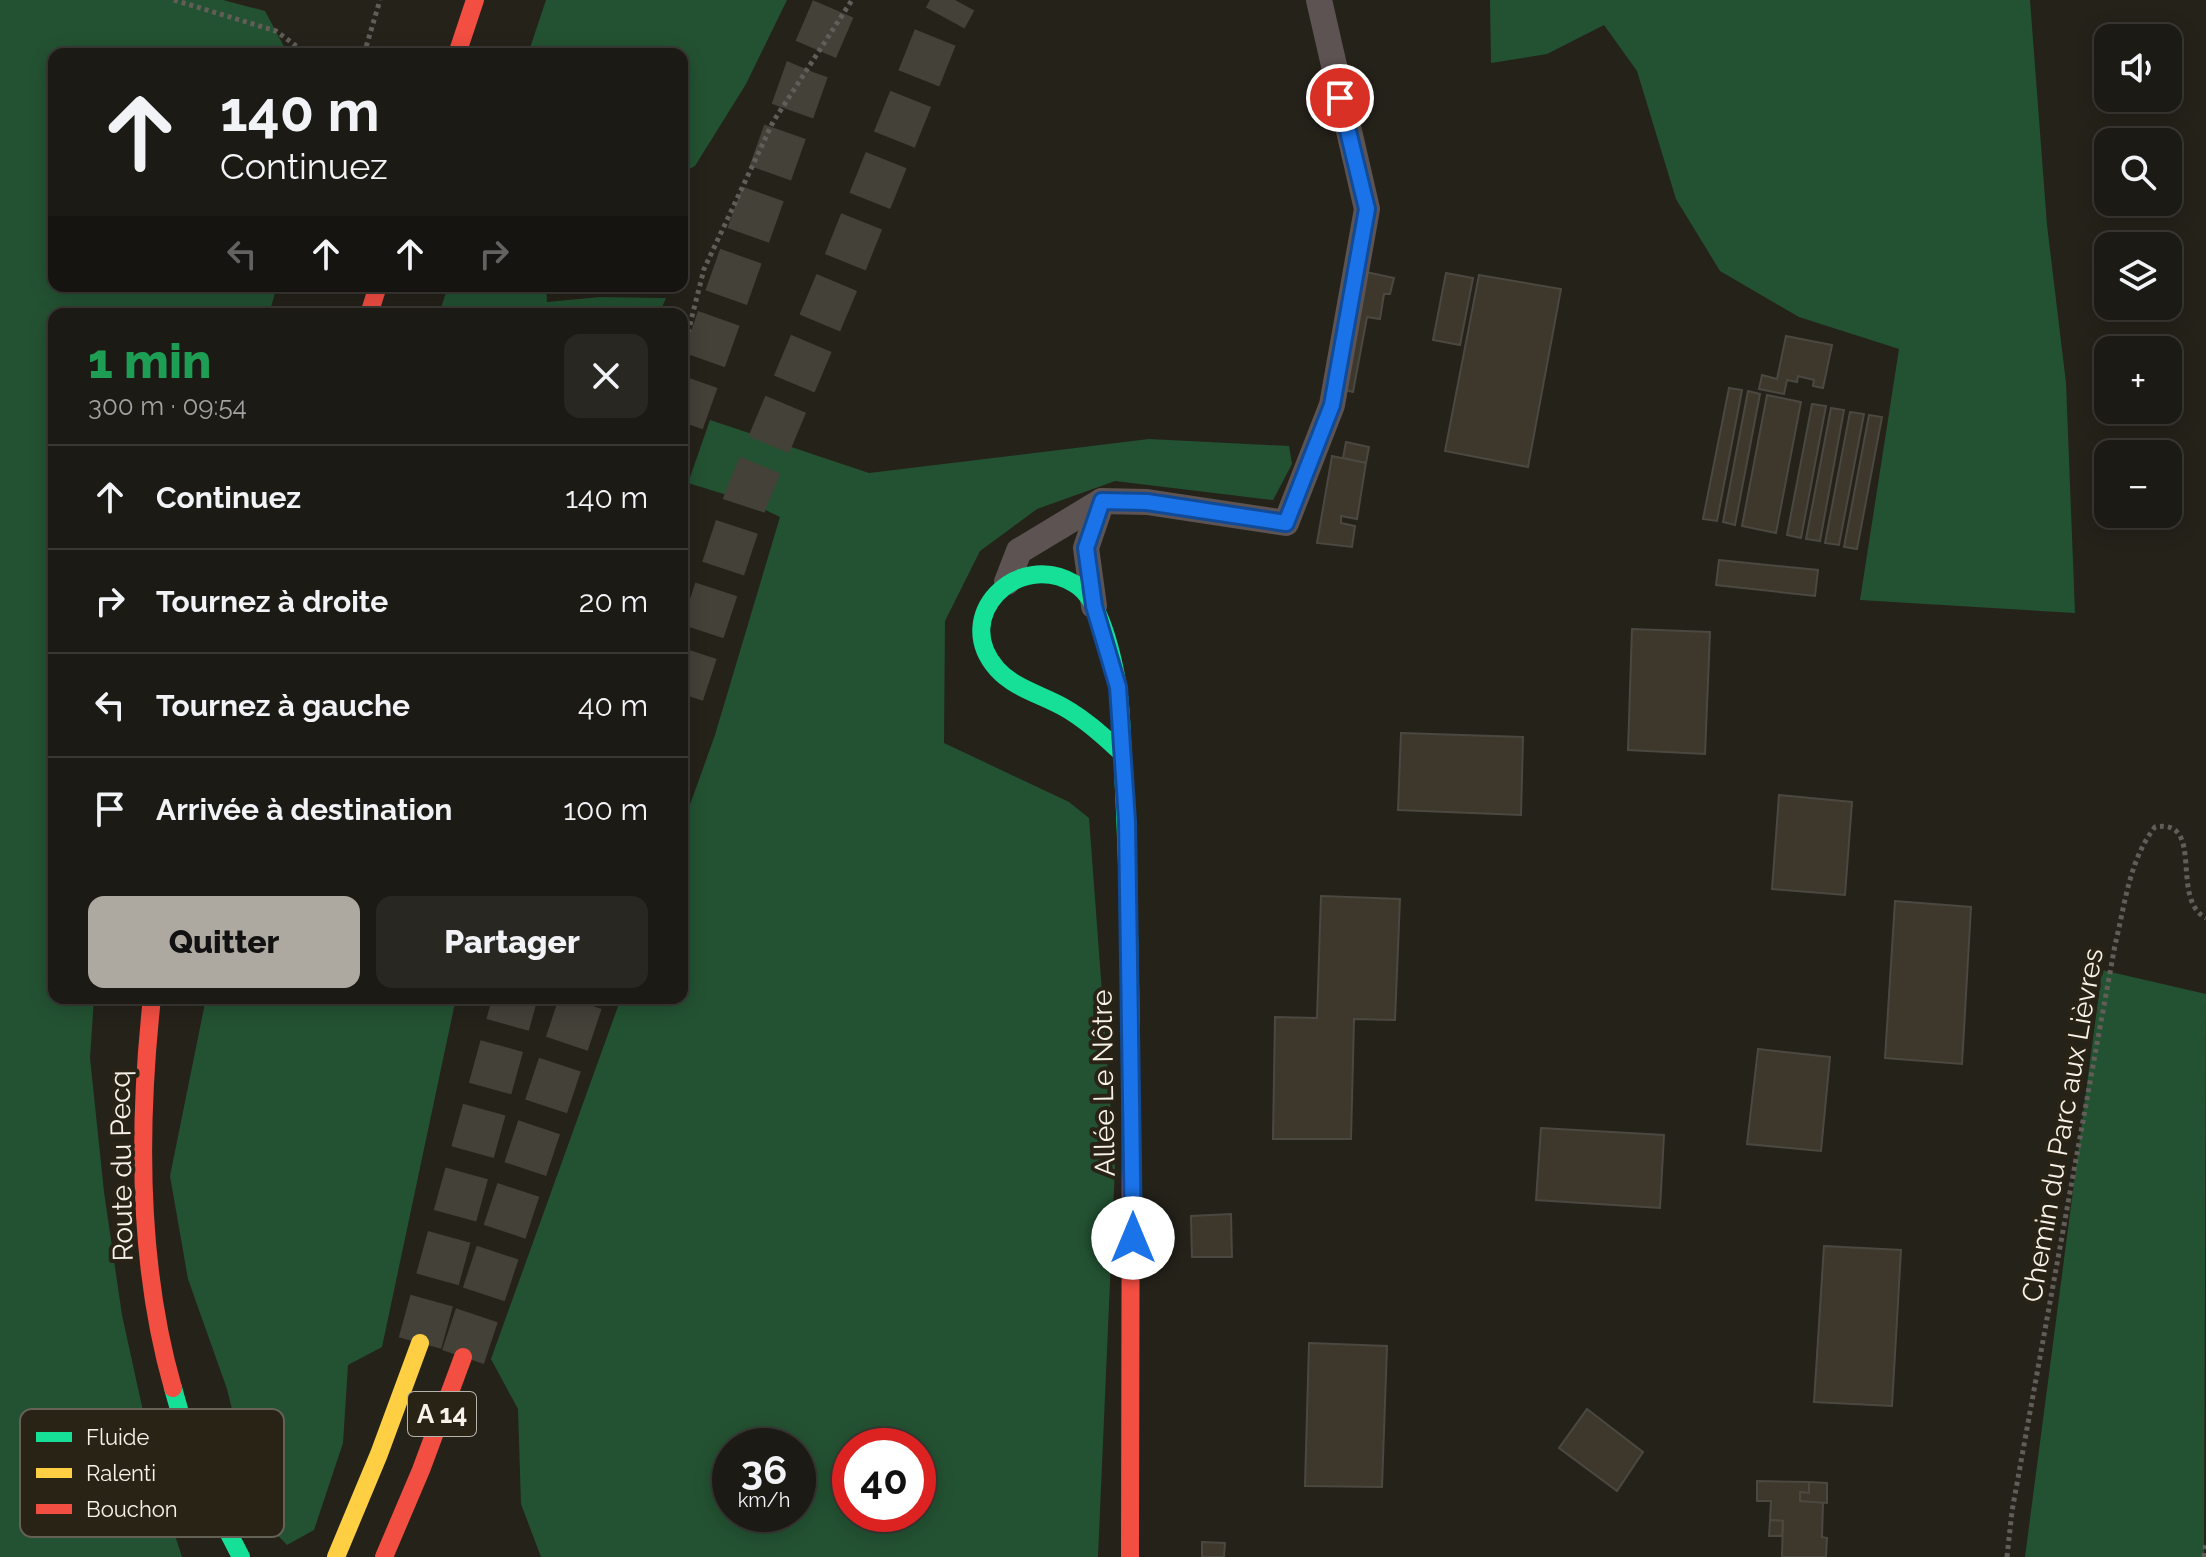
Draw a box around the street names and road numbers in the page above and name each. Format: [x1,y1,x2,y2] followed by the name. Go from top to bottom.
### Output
[2015,946,2110,1305] street label: Chemin du Parc aux Lièvres
[1085,989,1122,1177] street label: Allée Le Nôtre
[103,1070,140,1262] street label: Route du Pecq
[408,1392,476,1436] road number: A 14

